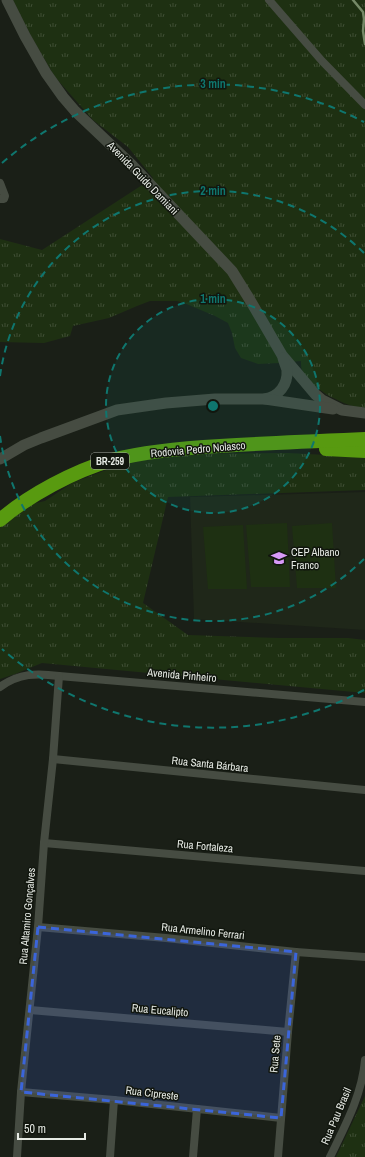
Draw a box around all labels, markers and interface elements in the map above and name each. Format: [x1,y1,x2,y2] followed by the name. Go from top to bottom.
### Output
[200,76,226,92] text: 3 min
[104,138,182,218] street label: Avenida Guido Damiani
[200,183,226,199] text: 2 min
[200,291,226,307] text: 1 min
[206,399,220,413] centre of rings
[150,438,246,460] street label: Rodovia Pedro Nolasco
[91,453,129,469] road number: BR-259
[291,545,340,572] place label: CEP Albano Franco
[270,549,288,567] school or university icon: CEP Albano Franco
[146,665,217,685] street label: Avenida Pinheiro
[171,753,249,775] street label: Rua Santa Bárbara
[176,837,234,855] street label: Rua Fortaleza
[16,866,38,965] street label: Rua Altamiro Gonçalves
[161,920,245,942] street label: Rua Armelino Ferrari
[131,1001,189,1019] street label: Rua Eucalipto
[266,1035,284,1073] street label: Rua Sete
[125,1083,179,1103] street label: Rua Cipreste
[318,1085,354,1147] street label: Rua Pau Brasil
[18,1115,85,1141] scale bar
[24,1121,46,1137] text: 50 m

